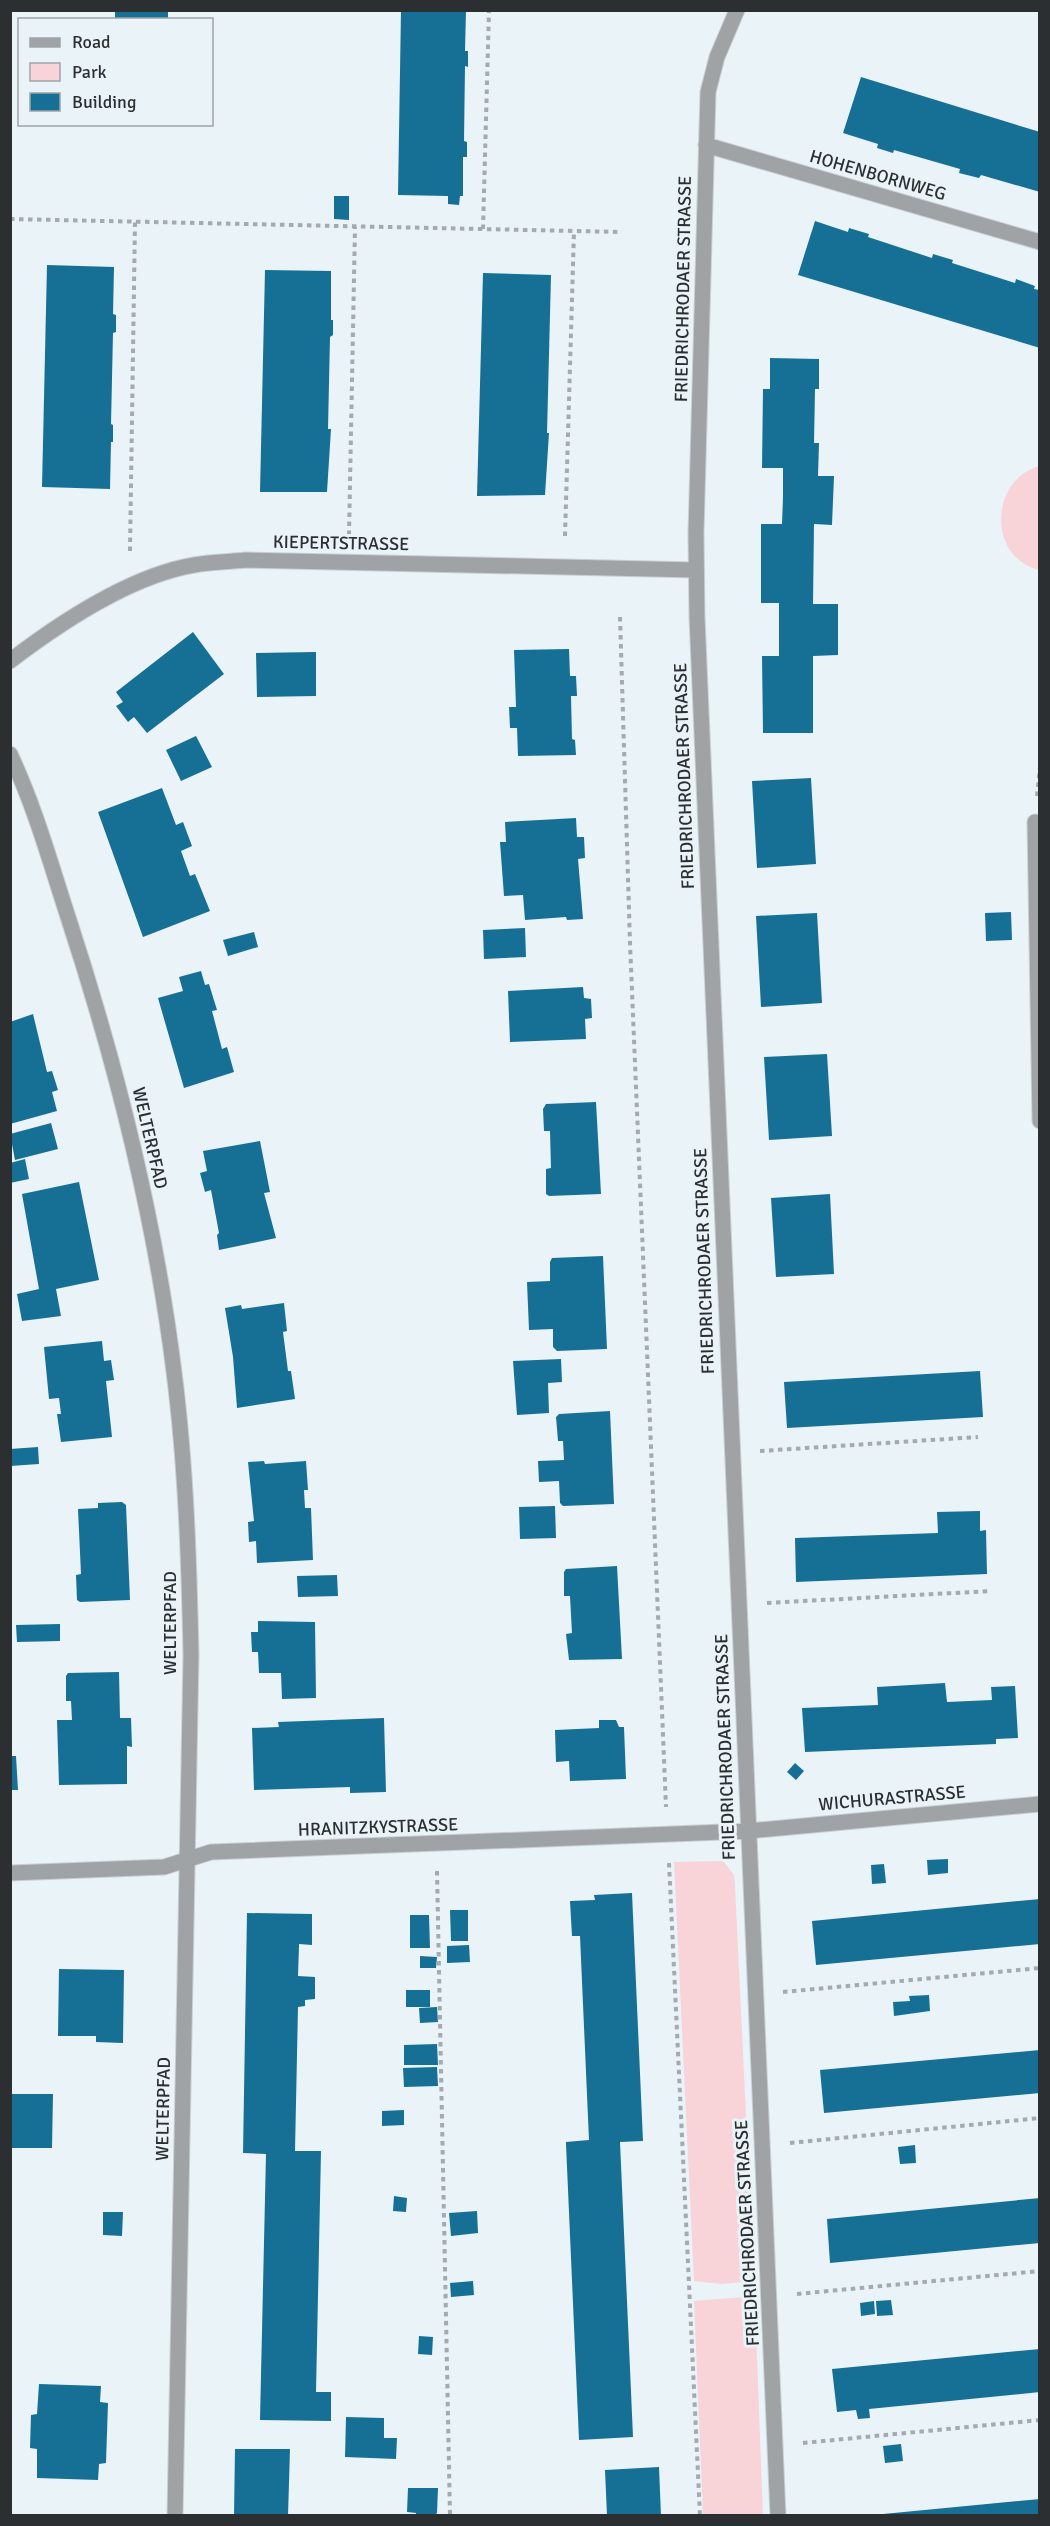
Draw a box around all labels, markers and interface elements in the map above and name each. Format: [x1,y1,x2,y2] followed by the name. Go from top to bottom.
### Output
[18,18,213,126] legend
[72,31,111,53] text: Road
[72,61,107,83] text: Park
[72,91,136,113] text: Building
[807,145,949,205] street label: HOHENBORNWEG
[670,176,696,402] street label: FRIEDRICHRODAER STRASSE
[273,531,409,555] street label: KIEPERTSTRASSE
[669,662,699,890] street label: FRIEDRICHRODAER STRASSE
[128,1085,172,1191] street label: WELTERPFAD
[689,1147,719,1375] street label: FRIEDRICHRODAER STRASSE
[159,1571,181,1675] street label: WELTERPFAD
[710,1633,740,1861] street label: FRIEDRICHRODAER STRASSE
[817,1781,967,1815] street label: WICHURASTRASSE
[298,1813,458,1841] street label: HRANITZKYSTRASSE
[151,2057,175,2161] street label: WELTERPFAD
[730,2119,764,2347] street label: FRIEDRICHRODAER STRASSE

